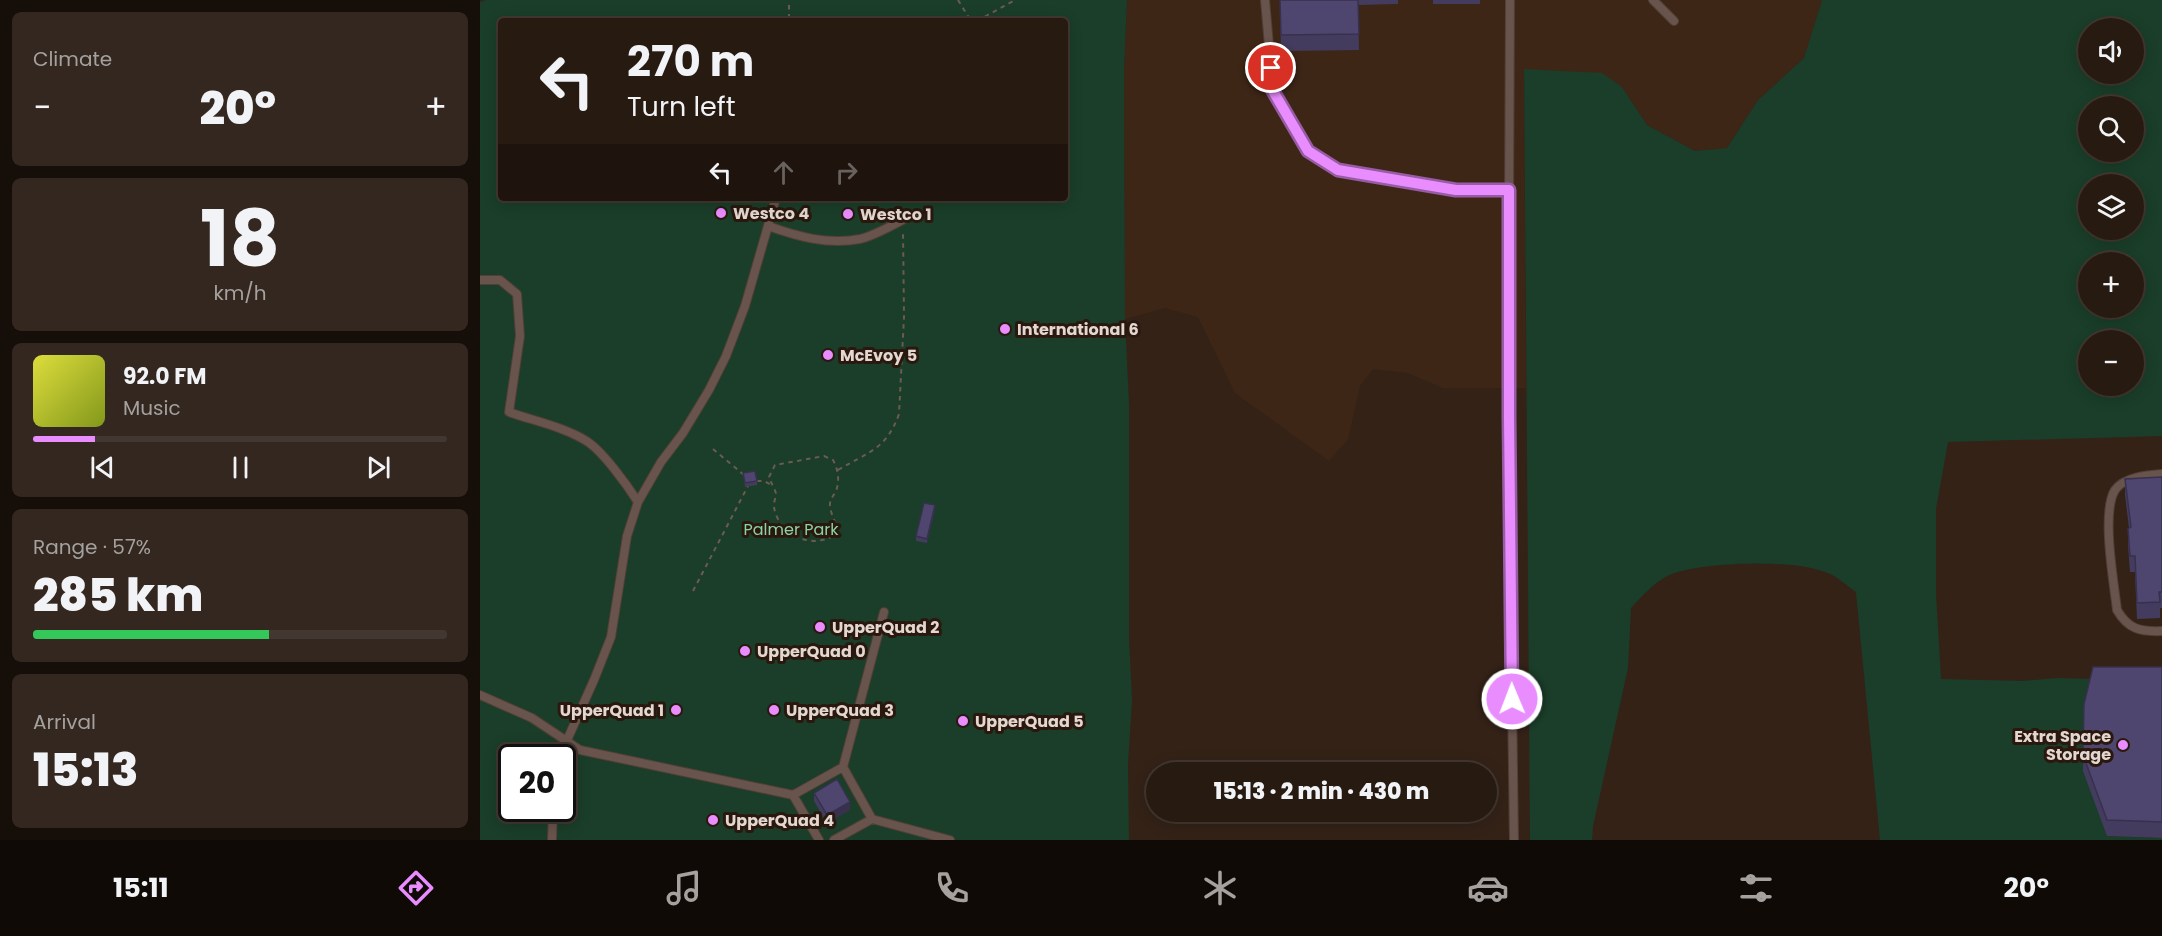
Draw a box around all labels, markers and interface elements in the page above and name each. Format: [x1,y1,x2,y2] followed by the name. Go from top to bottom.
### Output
[2078,18,2144,396] map controls
[2078,18,2144,84] button: sound
[627,32,754,91] text: 270 m
[528,42,606,120] icon: left
[1245,42,1296,93] pin
[33,45,112,73] text: Climate
[1254,51,1287,84] icon: arrive
[199,77,276,140] text: 20°
[33,84,51,131] text: −
[424,84,447,131] text: +
[627,88,736,125] text: Turn left
[2078,96,2144,162] button: search
[704,156,737,189] icon: left
[767,156,800,189] icon: ahead
[830,156,863,189] icon: right
[2078,174,2144,240] button: layers
[200,184,280,293] text: 18
[733,202,809,225] place label: Westco 4
[860,203,931,226] place label: Westco 1
[714,206,728,220] marker: Westco 4
[841,207,855,221] marker: Westco 1
[2078,252,2144,318] button: +
[213,279,267,307] text: km/h
[1017,318,1139,341] place label: International 6
[998,322,1012,336] marker: International 6
[2078,330,2144,396] button: −
[840,344,917,367] place label: McEvoy 5
[821,348,835,362] marker: McEvoy 5
[123,361,207,392] text: 92.0 FM
[123,394,181,422] text: Music
[86,451,119,484] icon: previous
[224,451,257,484] icon: pause
[362,451,395,484] icon: next
[744,518,839,541] park label: Palmer Park
[33,533,151,561] text: Range · 57%
[33,564,203,627] text: 285 km
[832,616,939,639] place label: UpperQuad 2
[813,620,827,634] marker: UpperQuad 2
[757,640,866,663] place label: UpperQuad 0
[738,644,752,658] marker: UpperQuad 0
[1480,667,1544,731] position arrow
[560,699,664,722] place label: UpperQuad 1
[786,699,894,722] place label: UpperQuad 3
[669,703,683,717] marker: UpperQuad 1
[767,703,781,717] marker: UpperQuad 3
[33,708,96,736] text: Arrival
[975,710,1084,733] place label: UpperQuad 5
[956,714,970,728] marker: UpperQuad 5
[2014,725,2111,766] place label: Extra Space Storage
[2116,738,2130,752] marker: Extra Space Storage
[33,739,138,802] text: 15:13
[498,744,576,822] speed limit sign: 20
[1214,776,1429,807] text: 15:13 · 2 min · 430 m
[725,809,834,832] place label: UpperQuad 4
[706,813,720,827] marker: UpperQuad 4
[395,867,437,909] icon: directions
[663,867,705,909] icon: music
[931,867,973,909] icon: phone
[1199,867,1241,909] icon: climate
[1467,867,1509,909] icon: car
[1735,867,1777,909] icon: filters
[113,869,169,906] text: 15:11
[2003,869,2049,906] text: 20°

